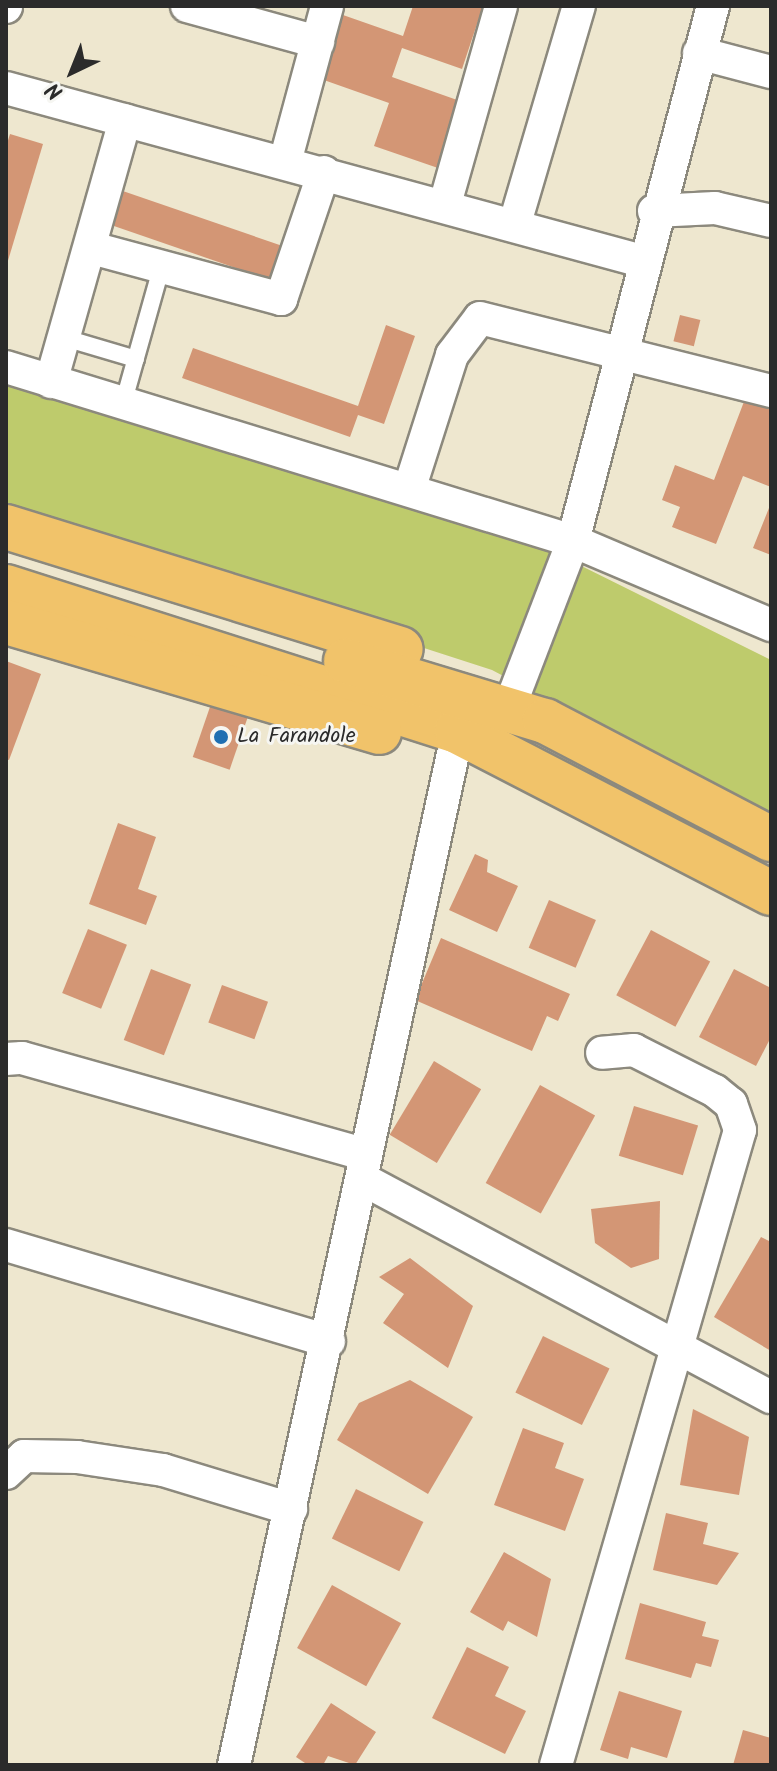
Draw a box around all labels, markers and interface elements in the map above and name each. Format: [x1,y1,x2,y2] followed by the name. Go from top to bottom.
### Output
[32,32,112,112] north arrow
[38,72,72,107] text: N
[237,724,356,750] place label: La Farandole
[212,728,230,746] marker: La Farandole

